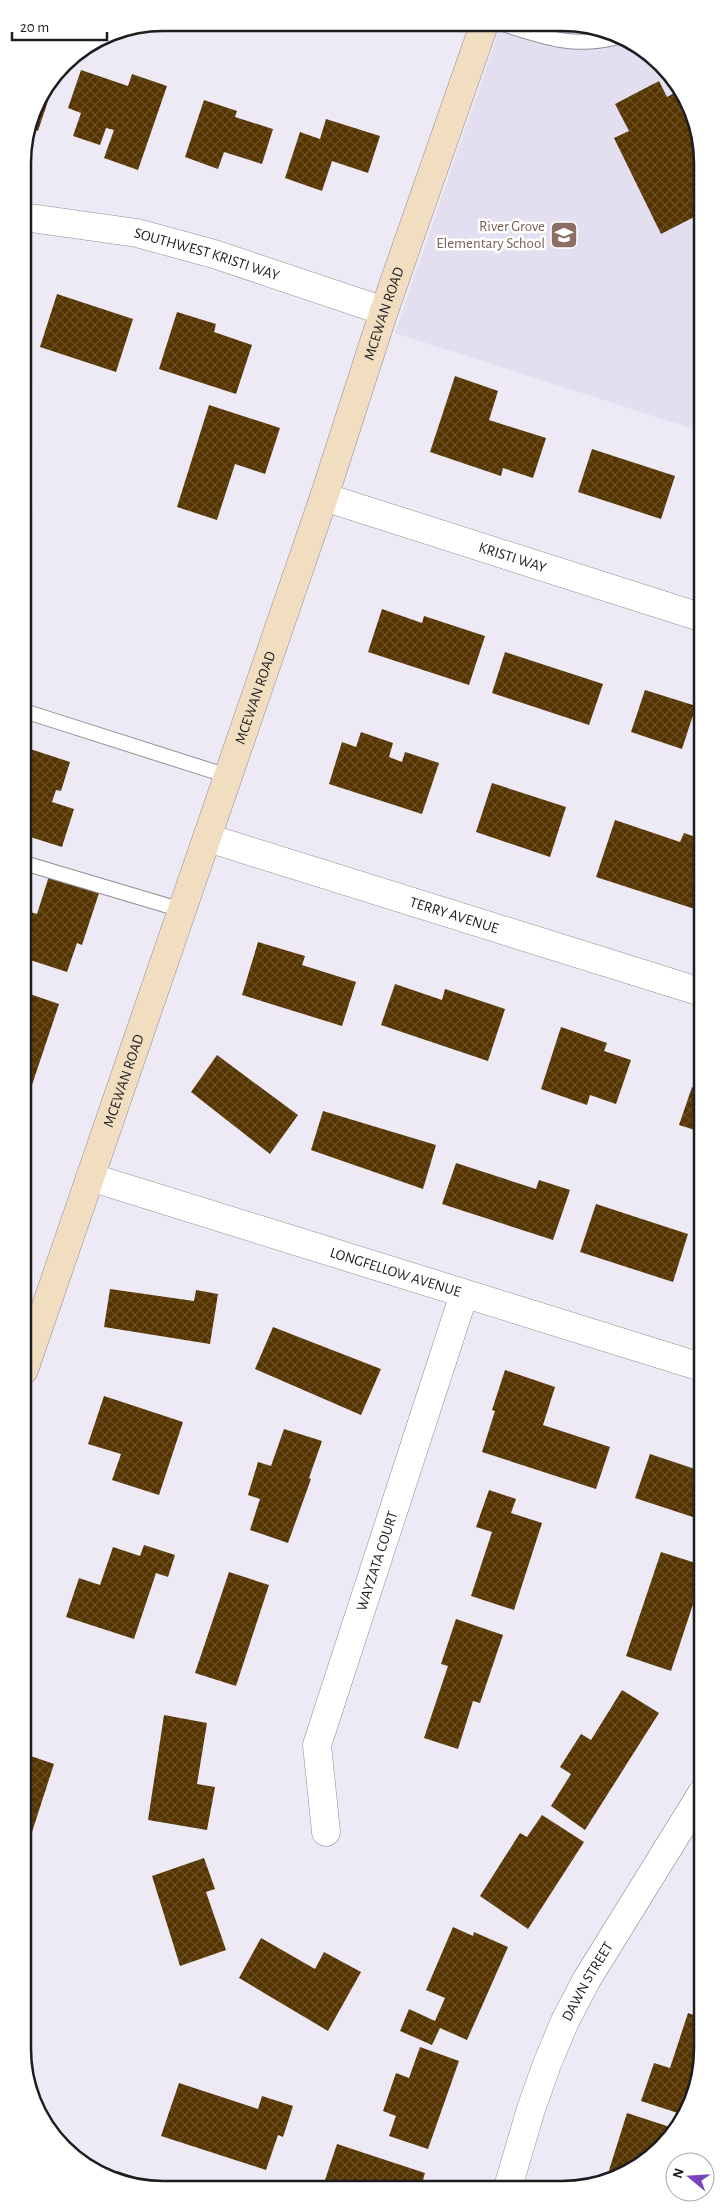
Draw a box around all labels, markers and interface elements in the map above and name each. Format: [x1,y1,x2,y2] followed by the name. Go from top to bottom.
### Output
[12,10,108,42] scale bar
[20,20,49,35] text: 20 m
[436,219,545,251] place label: River Grove Elementary School
[549,220,579,250] school or university icon: River Grove Elementary School
[132,226,281,283] street label: SOUTHWEST KRISTI WAY
[362,265,407,362] street label: MCEWAN ROAD
[477,540,548,576] street label: KRISTI WAY
[233,649,279,746] street label: MCEWAN ROAD
[408,895,500,936] street label: TERRY AVENUE
[101,1032,147,1129] street label: MCEWAN ROAD
[328,1245,463,1300] street label: LONGFELLOW AVENUE
[354,1509,401,1613] street label: WAYZATA COURT
[559,1939,616,2024] street label: DAWN STREET
[665,2152,715,2202] north arrow
[670,2166,687,2180] text: N

